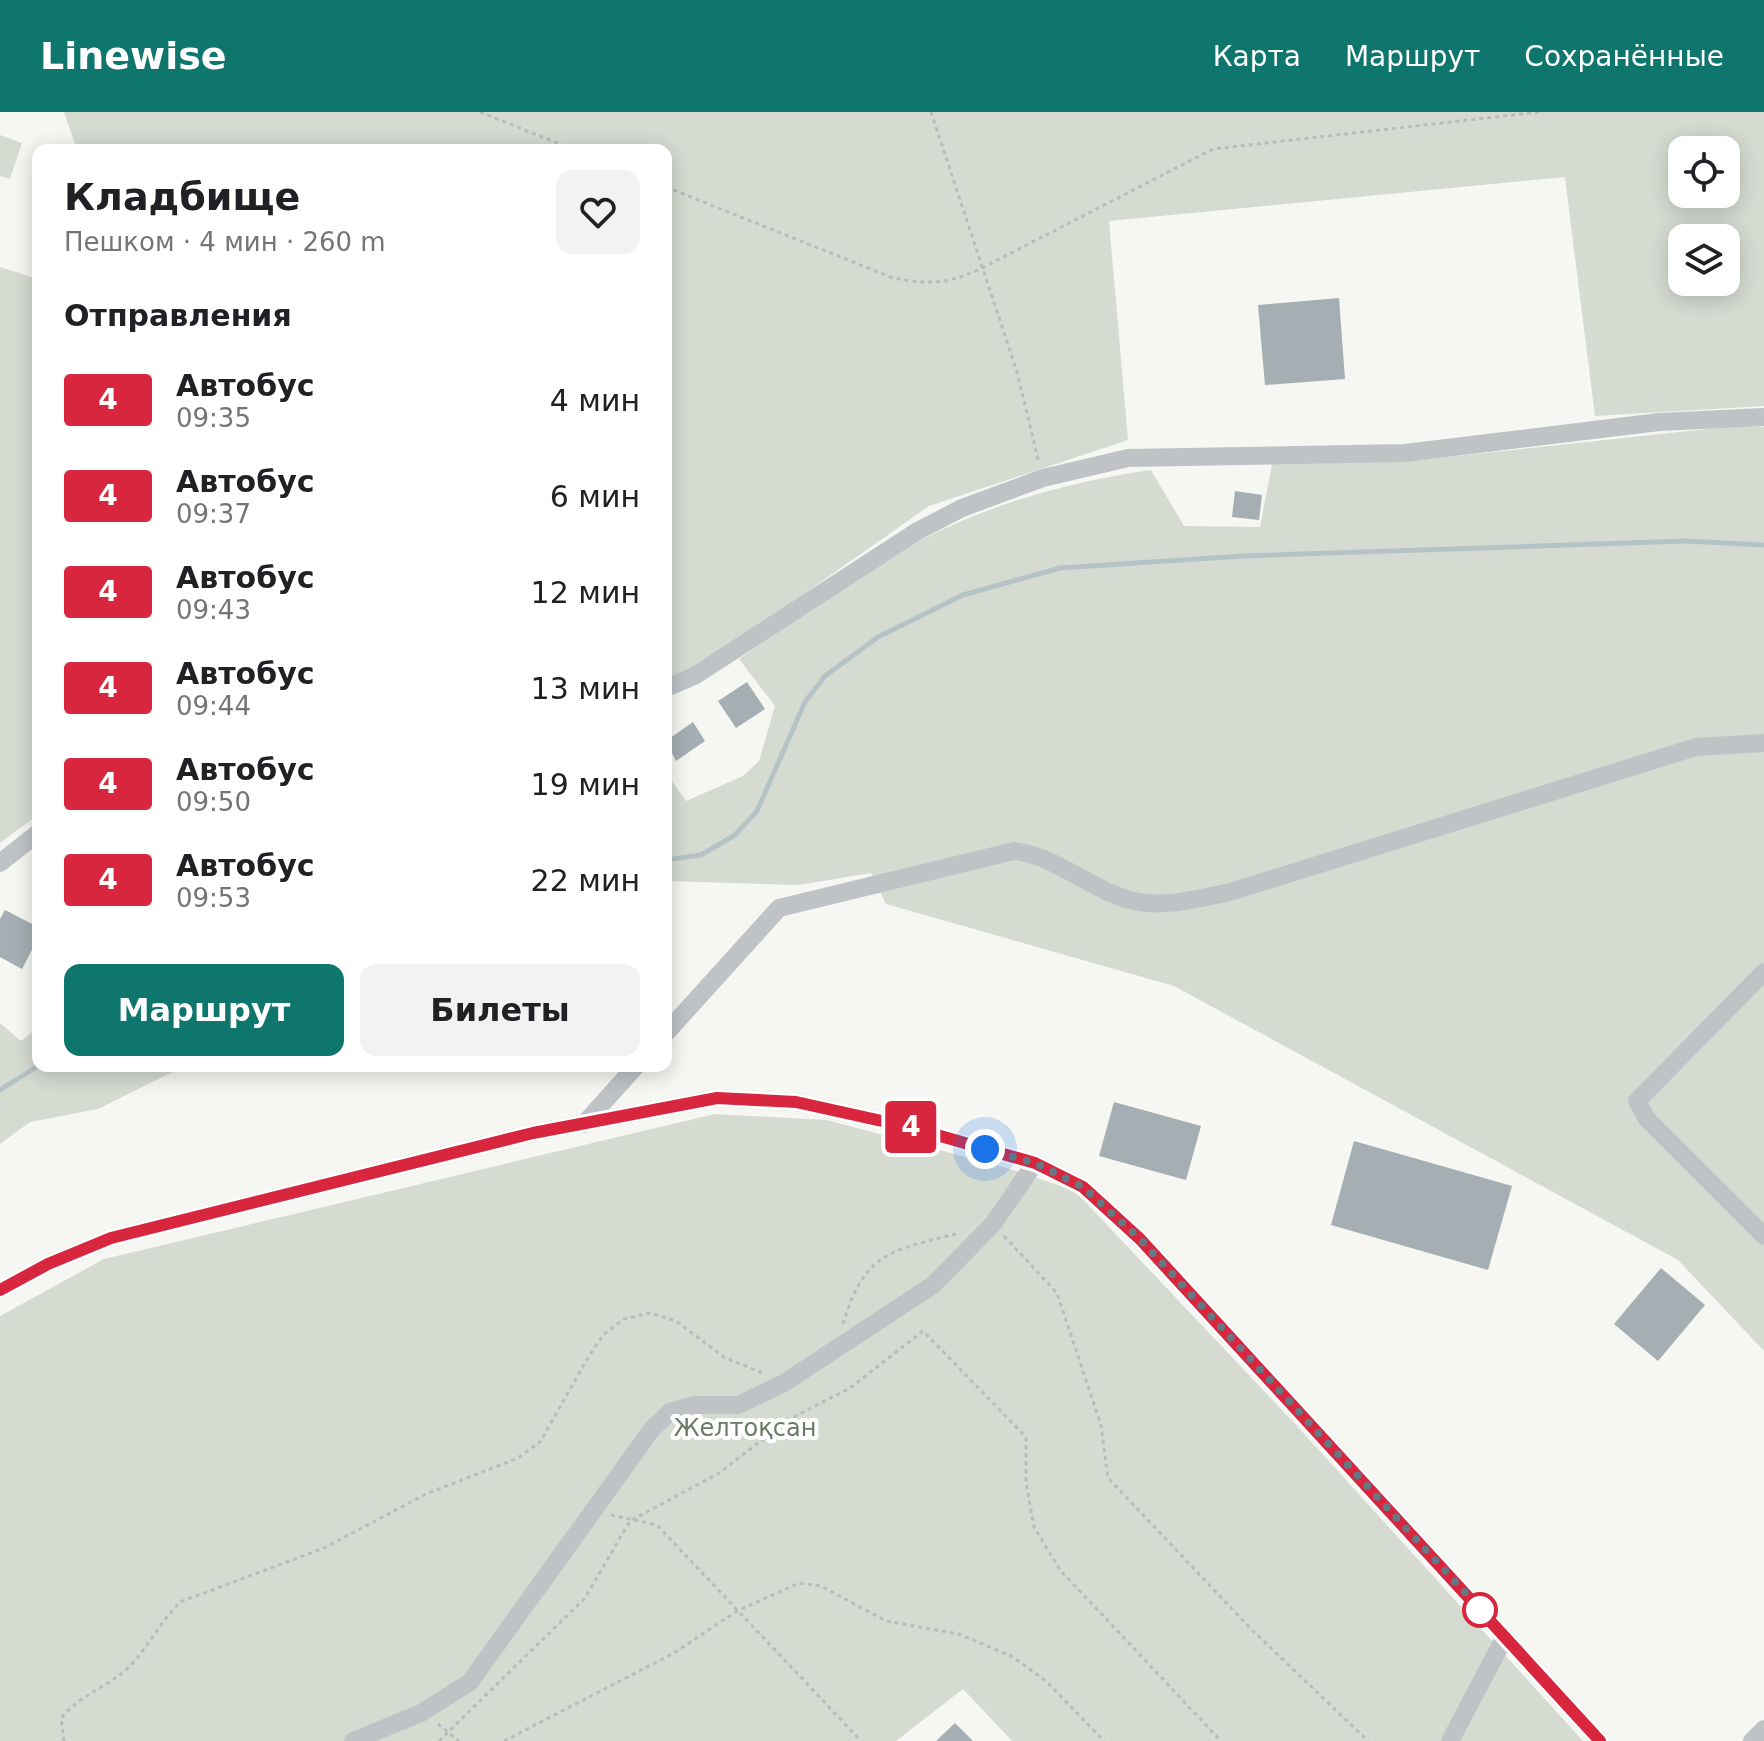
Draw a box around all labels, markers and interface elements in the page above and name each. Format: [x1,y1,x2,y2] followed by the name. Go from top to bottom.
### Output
[40,34,227,78] text: Linewise
[1213,40,1301,73] text: Карта
[1345,40,1480,73] text: Маршрут
[1524,40,1724,73] text: Сохранённые
[1668,136,1740,296] map controls
[1668,136,1740,208] button: locate
[556,170,640,254] button: heart
[64,175,300,219] text: Кладбище
[1668,224,1740,296] button: layers
[64,227,386,257] text: Пешком · 4 мин · 260 m
[64,298,292,333] text: Отправления
[176,368,315,403] text: Автобус
[98,383,118,416] text: 4
[550,383,640,418] text: 4 мин
[176,403,251,433] text: 09:35
[176,464,315,499] text: Автобус
[98,479,118,512] text: 4
[550,479,640,514] text: 6 мин
[176,499,251,529] text: 09:37
[176,560,315,595] text: Автобус
[98,575,118,608] text: 4
[531,575,640,610] text: 12 мин
[176,595,251,625] text: 09:43
[176,656,315,691] text: Автобус
[98,671,118,704] text: 4
[531,671,640,706] text: 13 мин
[176,691,251,721] text: 09:44
[176,752,315,787] text: Автобус
[98,767,118,800] text: 4
[531,767,640,802] text: 19 мин
[176,787,251,817] text: 09:50
[176,848,315,883] text: Автобус
[98,863,118,896] text: 4
[531,863,640,898] text: 22 мин
[176,883,251,913] text: 09:53
[64,964,344,1056] button: Маршрут
[360,964,640,1056] button: Билеты
[885,1101,937,1153] line badge: 4
[901,1110,921,1143] text: 4
[965,1129,1005,1169] your location
[674,1414,816,1442] park label: Желтоқсан
[1463,1593,1497,1627] unlabelled marker

